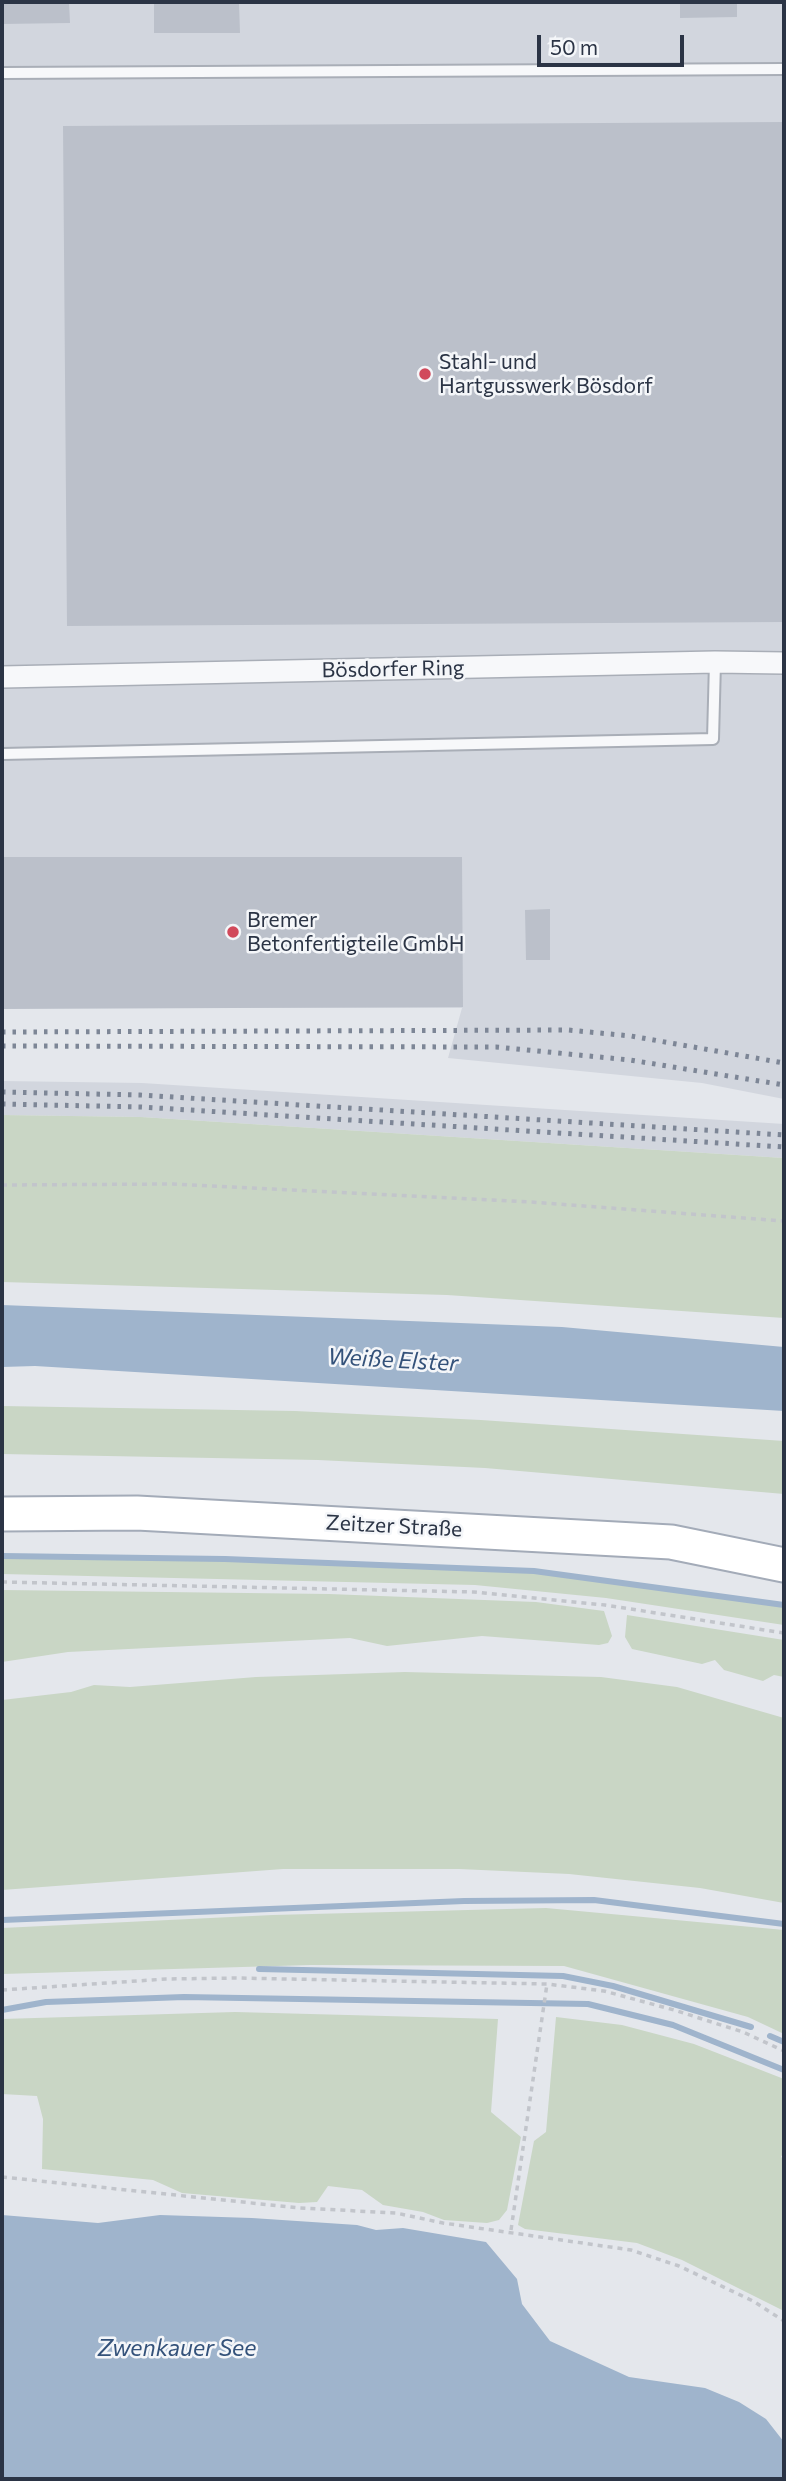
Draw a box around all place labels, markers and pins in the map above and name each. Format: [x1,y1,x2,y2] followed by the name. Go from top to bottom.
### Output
[439,349,653,399] place label: Stahl- und Hartgusswerk Bösdorf
[417,366,433,382] marker: Stahl- und Hartgusswerk Bösdorf
[247,907,464,957] place label: Bremer Betonfertigteile GmbH
[225,924,241,940] marker: Bremer Betonfertigteile GmbH

